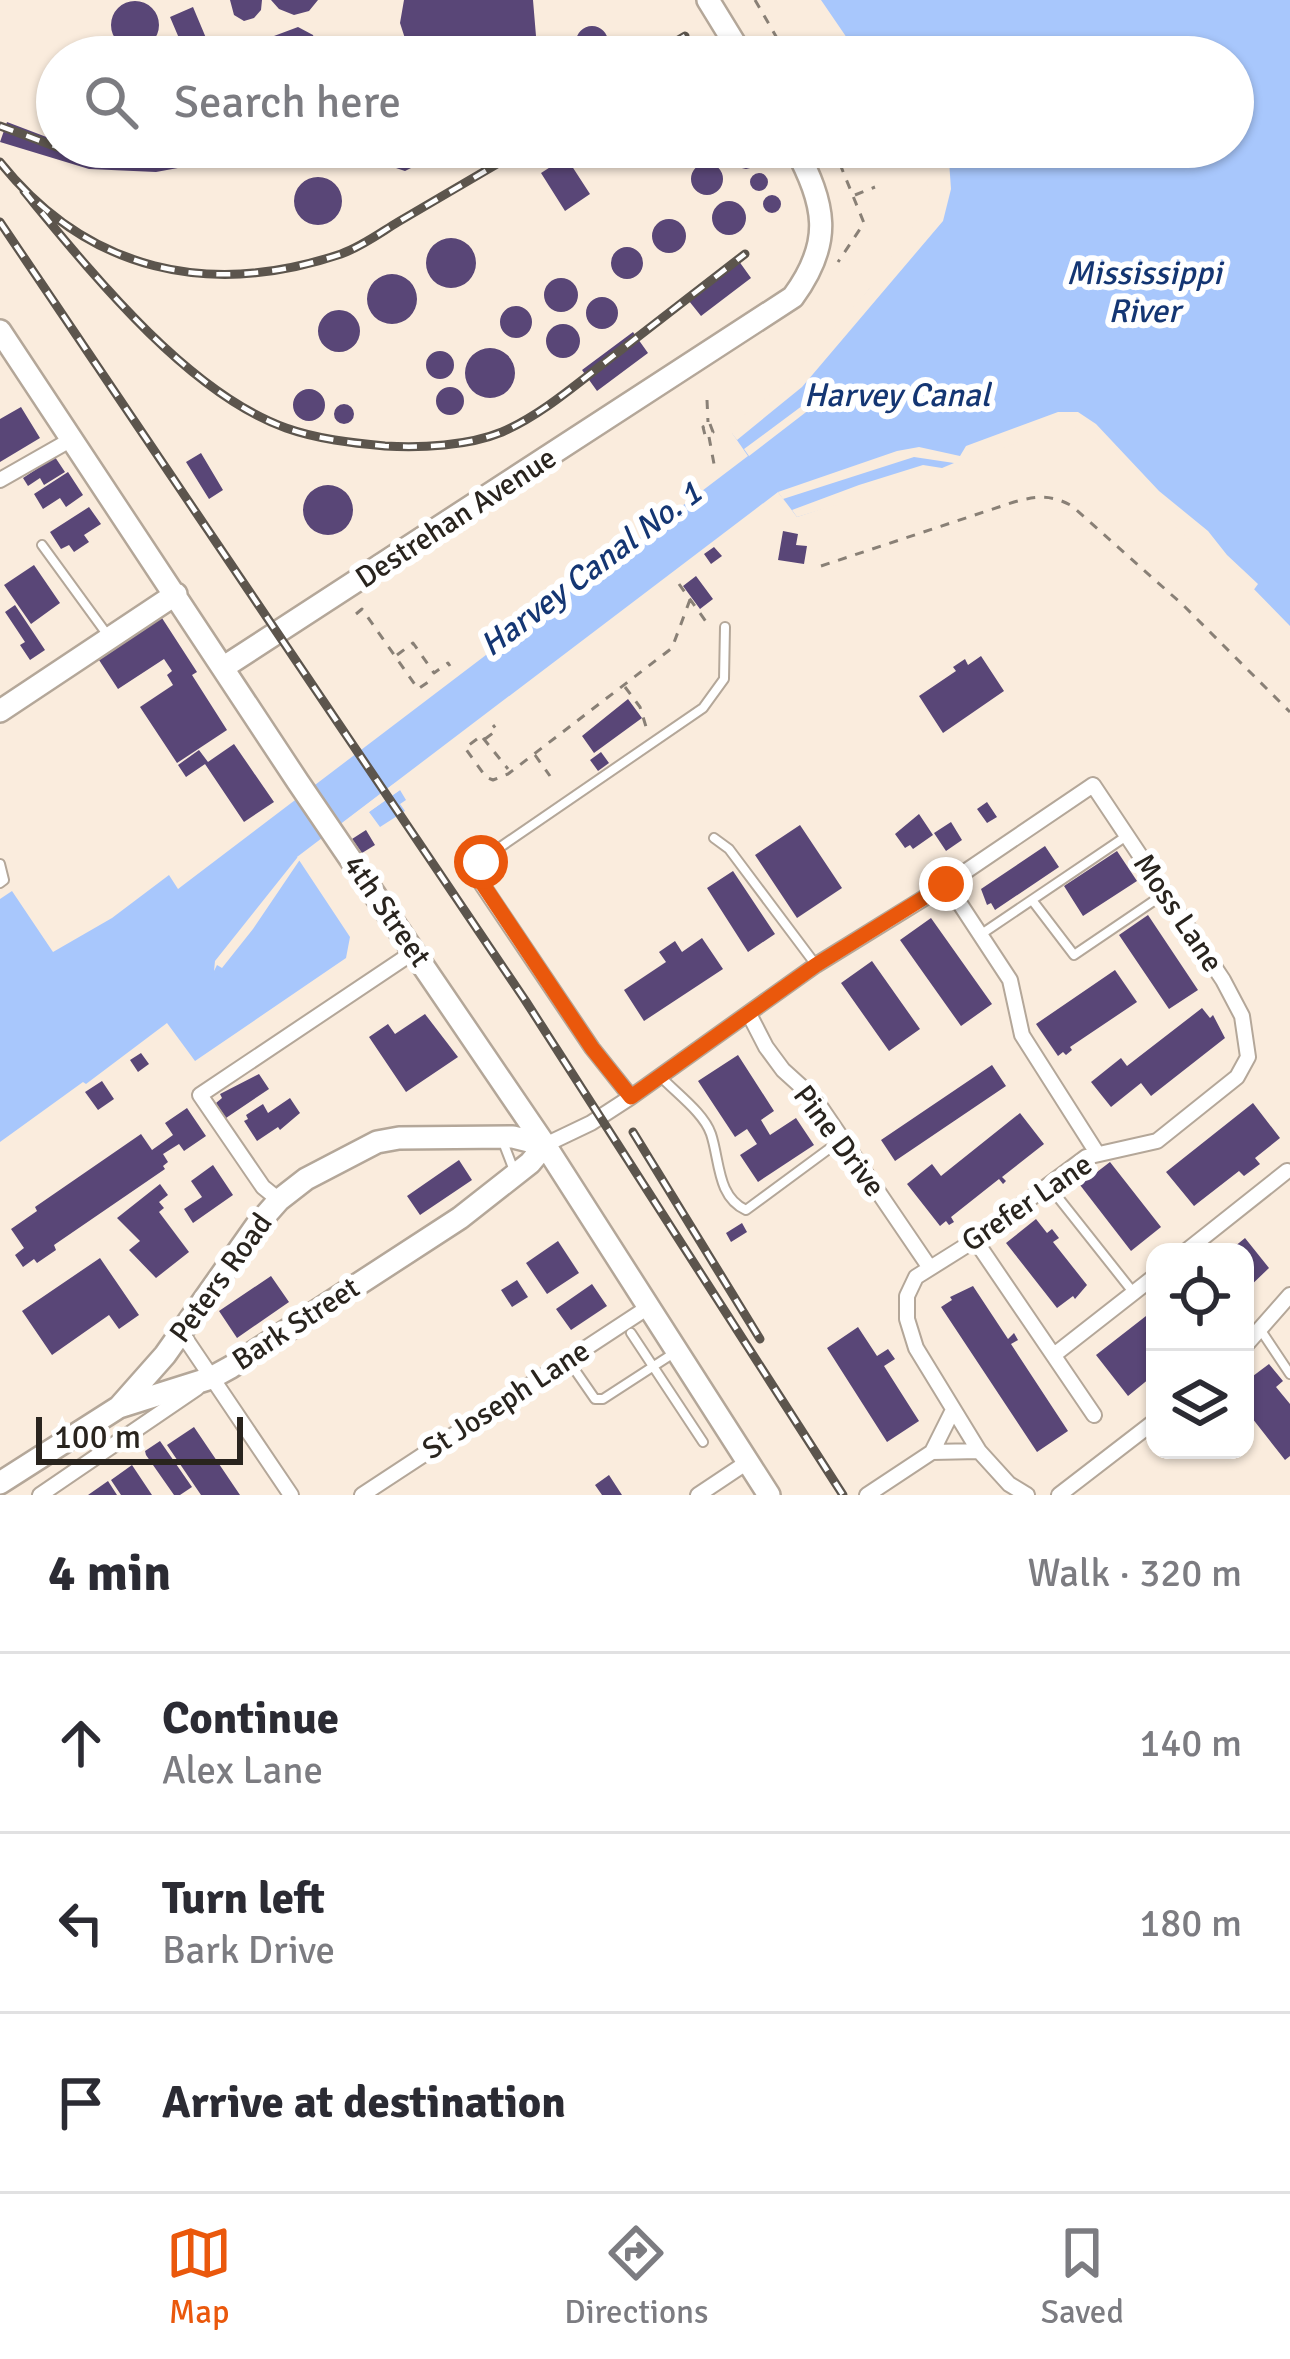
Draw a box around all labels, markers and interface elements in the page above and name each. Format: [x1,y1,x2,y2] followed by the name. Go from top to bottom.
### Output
[36,36,1254,168] search box
[78,69,144,135] icon: search
[174,75,401,130] text: Search here
[1066,253,1225,332] water label: Mississippi River
[804,375,992,416] water label: Harvey Canal
[349,439,563,597] street label: Destrehan Avenue
[472,472,710,666] water label: Harvey Canal No. 1
[454,835,508,889] route start
[1125,847,1231,979] street label: Moss Lane
[335,848,439,974] street label: 4th Street
[919,857,973,911] route end
[785,1078,893,1204] street label: Pine Drive
[955,1146,1099,1260] street label: Grefer Lane
[162,1206,280,1350] street label: Peters Road
[1146,1243,1254,1459] map controls
[1146,1243,1254,1351] button: locate
[225,1269,367,1379] street label: Bark Street
[416,1332,596,1468] street label: St Joseph Lane
[1146,1351,1254,1459] button: layers
[36,1411,243,1464] scale bar
[54,1417,141,1458] text: 100 m
[48,1542,171,1605] text: 4 min
[1028,1549,1242,1597] text: Walk · 320 m
[162,1691,339,1746] text: Continue
[48,1710,114,1776] icon: ahead
[1139,1719,1242,1767] text: 140 m
[162,1746,323,1794] text: Alex Lane
[162,1871,325,1926] text: Turn left
[48,1890,114,1956] icon: left
[1139,1899,1242,1947] text: 180 m
[162,1926,335,1974] text: Bark Drive
[48,2070,114,2136] icon: arrive
[162,2075,566,2130] text: Arrive at destination
[166,2220,232,2333] tab: Map
[564,2220,709,2333] tab: Directions
[1041,2220,1124,2333] tab: Saved

